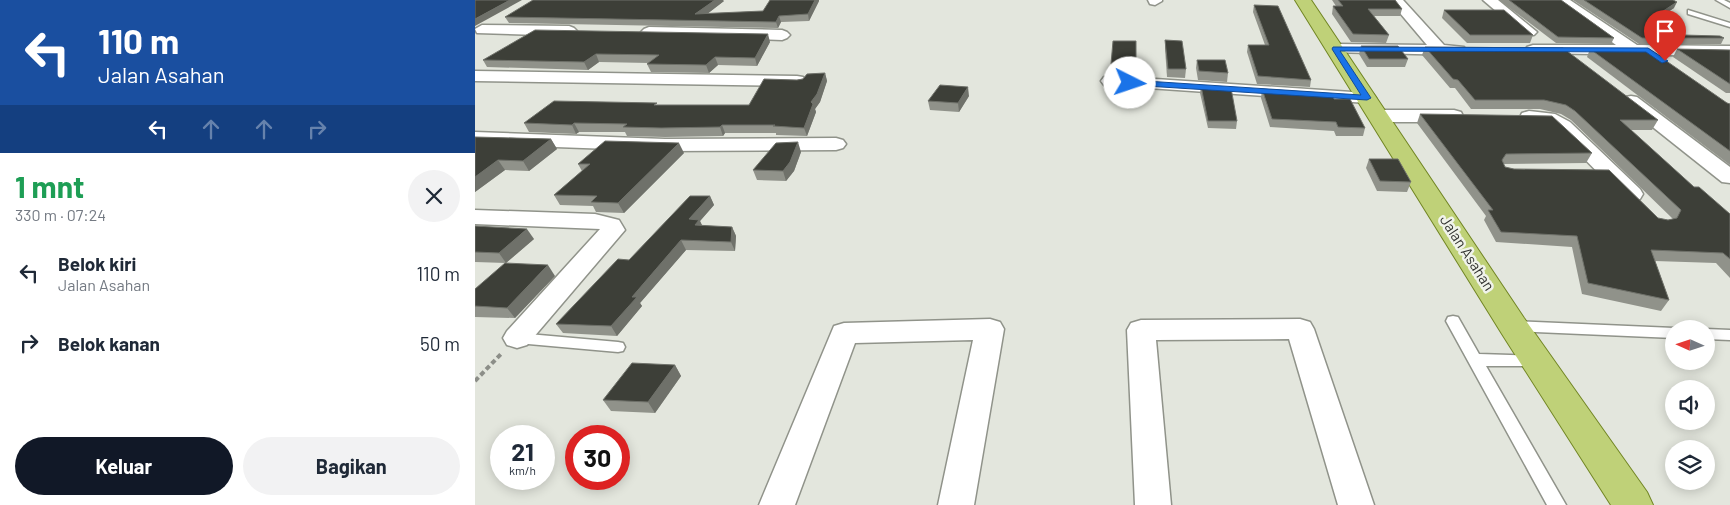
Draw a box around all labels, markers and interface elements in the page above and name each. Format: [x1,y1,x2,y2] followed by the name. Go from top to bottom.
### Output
[1644,10,1686,61] pin
[1651,17,1679,45] icon: arrive
[98,19,179,61] text: 110 m
[15,20,80,85] icon: left
[1103,56,1155,108] position arrow
[98,61,225,87] text: Jalan Asahan
[144,115,172,143] icon: left
[197,115,225,143] icon: ahead
[250,115,278,143] icon: ahead
[303,115,331,143] icon: right
[15,168,84,204] text: 1 mnt
[408,170,460,222] button: close
[15,205,106,224] text: 330 m · 07:24
[1437,211,1499,294] street label: Jalan Asahan
[58,252,136,275] text: Belok kiri
[15,259,43,287] icon: left
[416,262,460,285] text: 110 m
[58,275,150,294] text: Jalan Asahan
[1665,320,1715,370] north arrow
[1665,320,1715,490] map controls
[15,329,43,357] icon: right
[58,332,160,355] text: Belok kanan
[420,332,460,355] text: 50 m
[1665,380,1715,430] button: sound
[565,425,630,490] speed limit sign: 30
[511,436,534,466] text: 21
[15,437,233,495] button: Keluar
[243,437,460,495] button: Bagikan
[1665,440,1715,490] button: layers
[509,463,536,477] text: km/h

